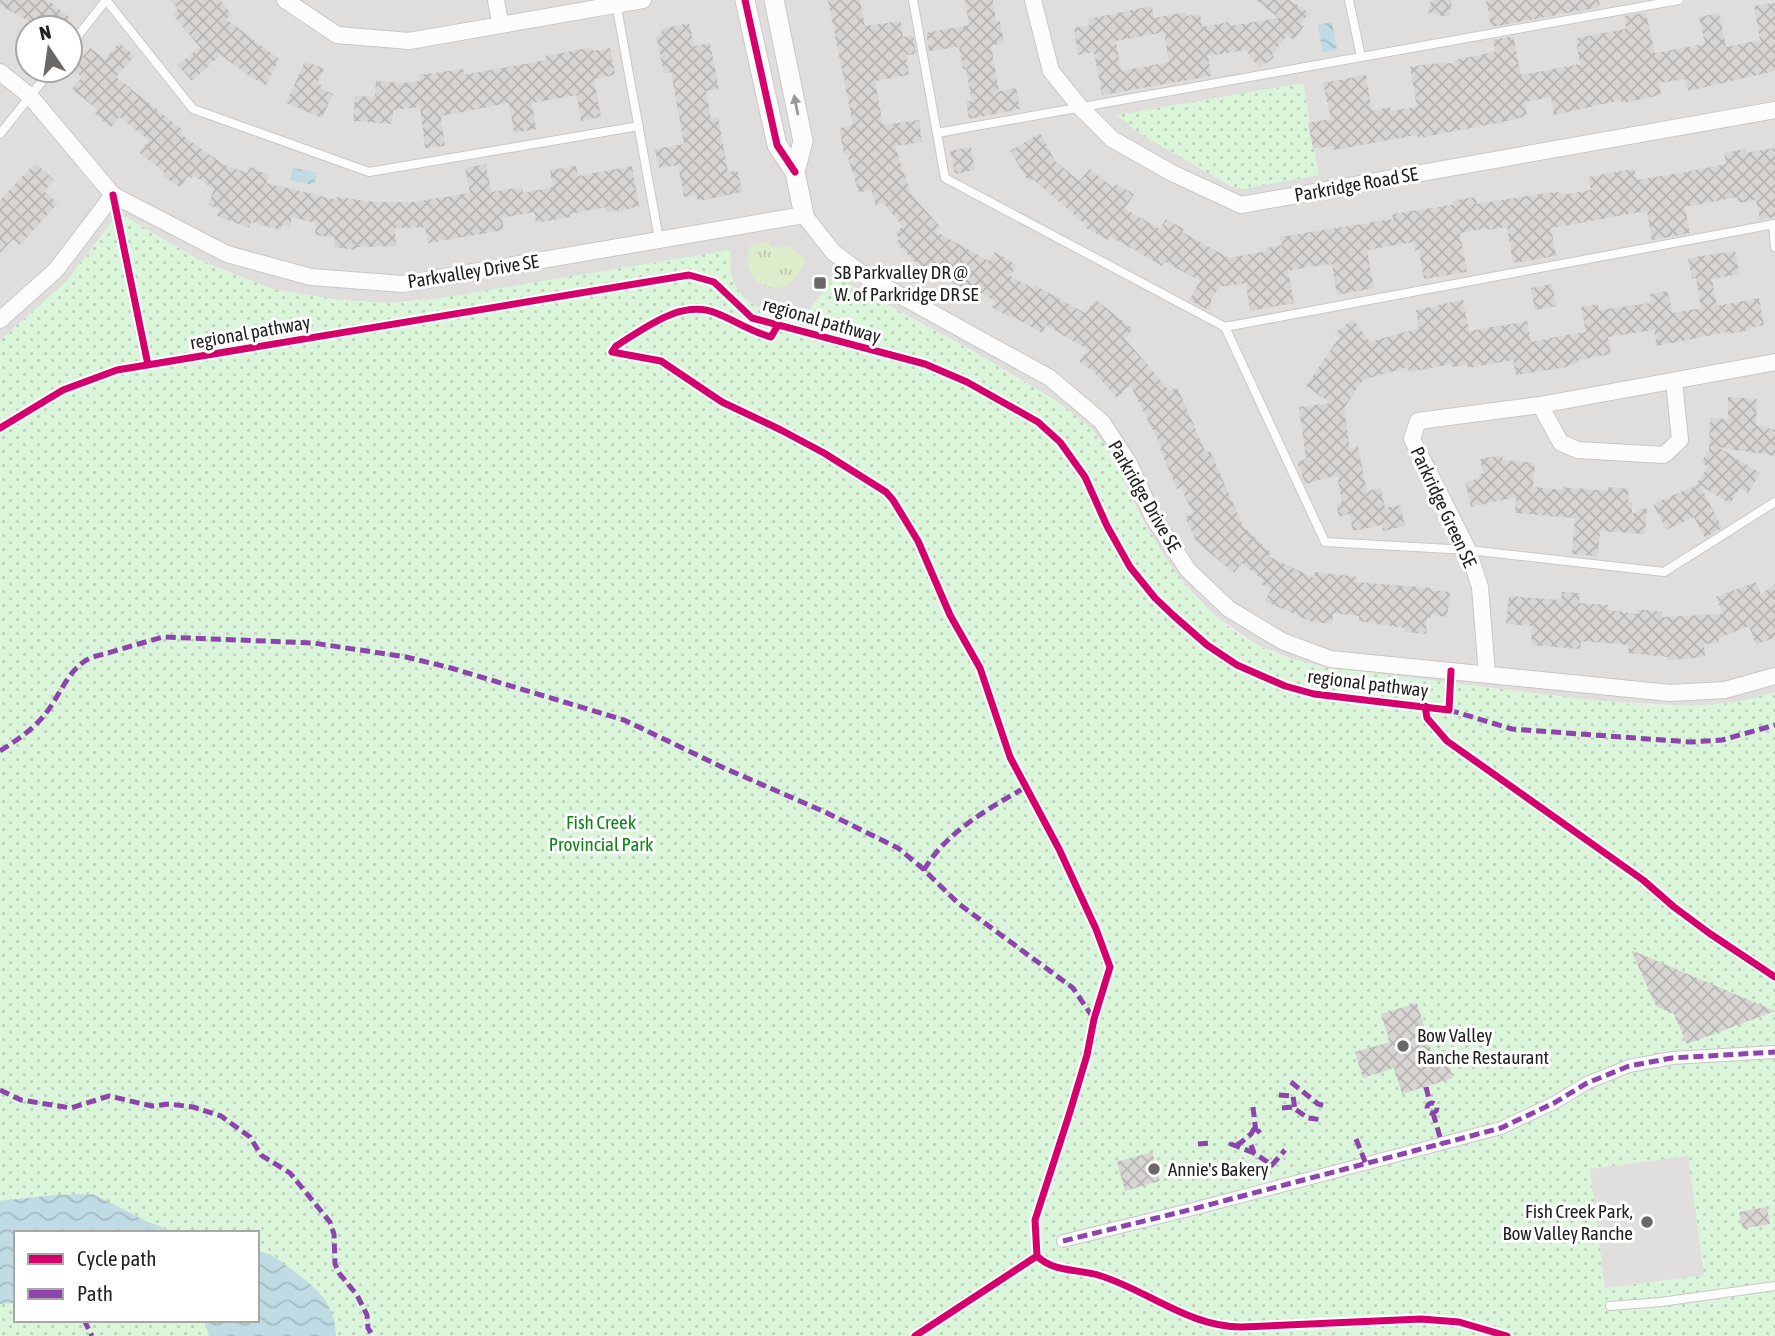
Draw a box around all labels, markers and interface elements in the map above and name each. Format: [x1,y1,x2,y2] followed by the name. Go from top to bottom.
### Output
[14,14,84,84] north arrow
[37,20,53,44] text: N
[790,94,801,116] one-way arrow
[1293,162,1419,206] street label: Parkridge Road SE
[406,250,540,292] street label: Parkvalley Drive SE
[834,261,978,305] place label: SB Parkvalley DR @ W. of Parkridge DR SE
[812,275,828,291] marker: SB Parkvalley DR @ W. of Parkridge DR SE
[760,293,884,347] street label: regional pathway
[188,311,312,353] street label: regional pathway
[1104,436,1186,556] street label: Parkridge Drive SE
[1406,443,1482,571] street label: Parkridge Green SE
[1306,665,1430,701] street label: regional pathway
[549,811,654,855] park label: Fish Creek Provincial Park
[1417,1024,1549,1068] place label: Bow Valley Ranche Restaurant
[1395,1038,1411,1054] marker: Bow Valley Ranche Restaurant
[1168,1158,1269,1180] place label: Annie's Bakery
[1146,1161,1162,1177] marker: Annie's Bakery
[1503,1200,1633,1244] place label: Fish Creek Park, Bow Valley Ranche
[1639,1214,1655,1230] marker: Fish Creek Park, Bow Valley Ranche
[14,1231,259,1322] legend
[77,1246,156,1270] text: Cycle path
[77,1281,113,1305] text: Path

